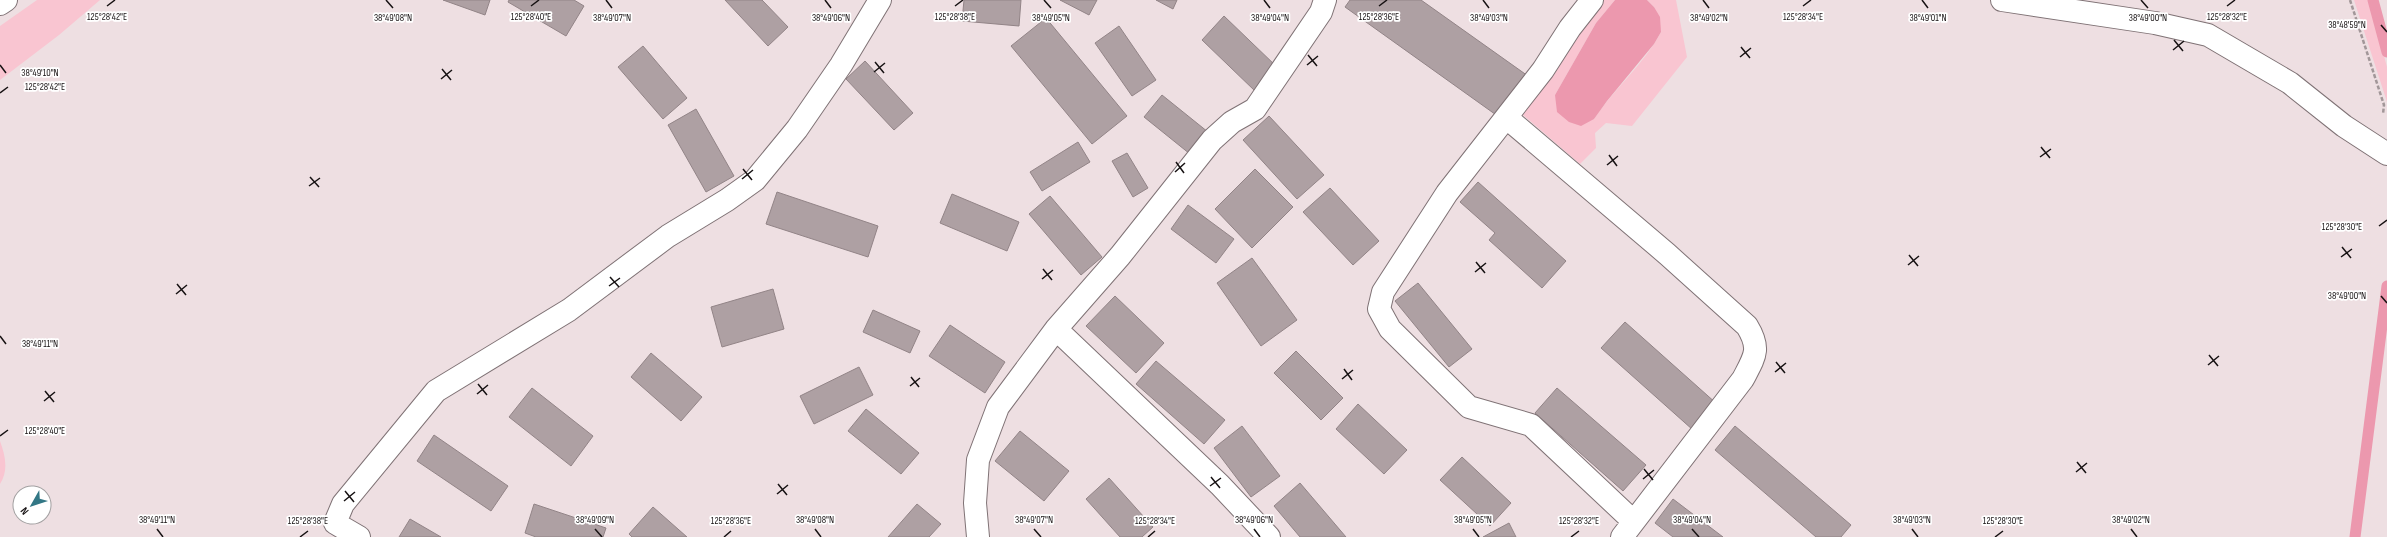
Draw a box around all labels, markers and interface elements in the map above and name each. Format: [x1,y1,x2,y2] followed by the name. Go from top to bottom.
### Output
[87,11,127,23] text: 125°28'42"E
[511,11,551,23] text: 125°28'40"E
[935,11,975,23] text: 125°28'38"E
[1359,11,1399,23] text: 125°28'36"E
[1783,11,1823,23] text: 125°28'34"E
[2207,11,2247,23] text: 125°28'32"E
[374,12,412,24] text: 38°49'08"N
[593,12,631,24] text: 38°49'07"N
[812,12,850,24] text: 38°49'06"N
[1032,12,1070,24] text: 38°49'05"N
[1251,12,1289,24] text: 38°49'04"N
[1470,12,1508,24] text: 38°49'03"N
[1690,12,1728,24] text: 38°49'02"N
[1909,12,1947,24] text: 38°49'01"N
[2129,12,2167,24] text: 38°49'00"N
[2328,19,2366,31] text: 38°48'59"N
[21,67,59,79] text: 38°49'10"N
[25,81,65,93] text: 125°28'42"E
[2322,221,2362,233] text: 125°28'30"E
[2328,290,2366,302] text: 38°49'00"N
[22,338,58,350] text: 38°49'11"N
[25,425,65,437] text: 125°28'40"E
[12,485,52,525] north arrow
[18,505,32,517] text: N
[139,514,175,526] text: 38°49'11"N
[576,514,614,526] text: 38°49'09"N
[796,514,834,526] text: 38°49'08"N
[1015,514,1053,526] text: 38°49'07"N
[1235,514,1273,526] text: 38°49'06"N
[1454,514,1492,526] text: 38°49'05"N
[1673,514,1711,526] text: 38°49'04"N
[1893,514,1931,526] text: 38°49'03"N
[2112,514,2150,526] text: 38°49'02"N
[288,515,328,527] text: 125°28'38"E
[711,515,751,527] text: 125°28'36"E
[1135,515,1175,527] text: 125°28'34"E
[1559,515,1599,527] text: 125°28'32"E
[1983,515,2023,527] text: 125°28'30"E

